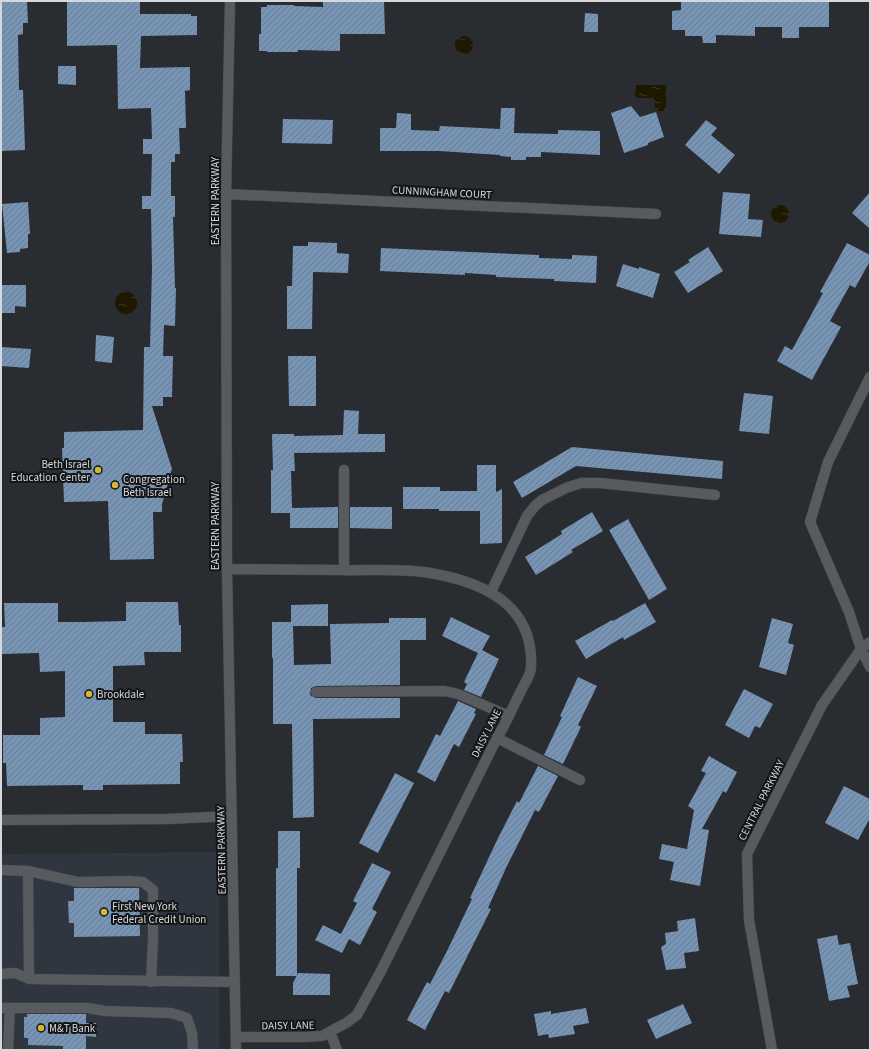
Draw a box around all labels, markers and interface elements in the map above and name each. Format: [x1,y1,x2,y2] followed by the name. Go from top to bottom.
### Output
[208,156,223,245] street label: EASTERN PARKWAY
[392,182,492,203] street label: CUNNINGHAM COURT
[11,457,90,485] place label: Beth Israel Education Center
[93,465,103,475] marker: Beth Israel Education Center
[123,472,185,500] place label: Congregation Beth Israel
[110,480,120,490] marker: Congregation Beth Israel
[208,481,223,570] street label: EASTERN PARKWAY
[97,687,145,702] place label: Brookdale
[84,689,94,699] marker: Brookdale
[468,706,505,760] street label: DAISY LANE
[735,757,789,843] street label: CENTRAL PARKWAY
[213,805,230,894] street label: EASTERN PARKWAY
[112,899,206,927] place label: First New York Federal Credit Union
[99,907,109,917] marker: First New York Federal Credit Union
[261,1018,315,1033] street label: DAISY LANE
[49,1021,96,1036] place label: M&T Bank
[36,1023,46,1033] marker: M&T Bank

